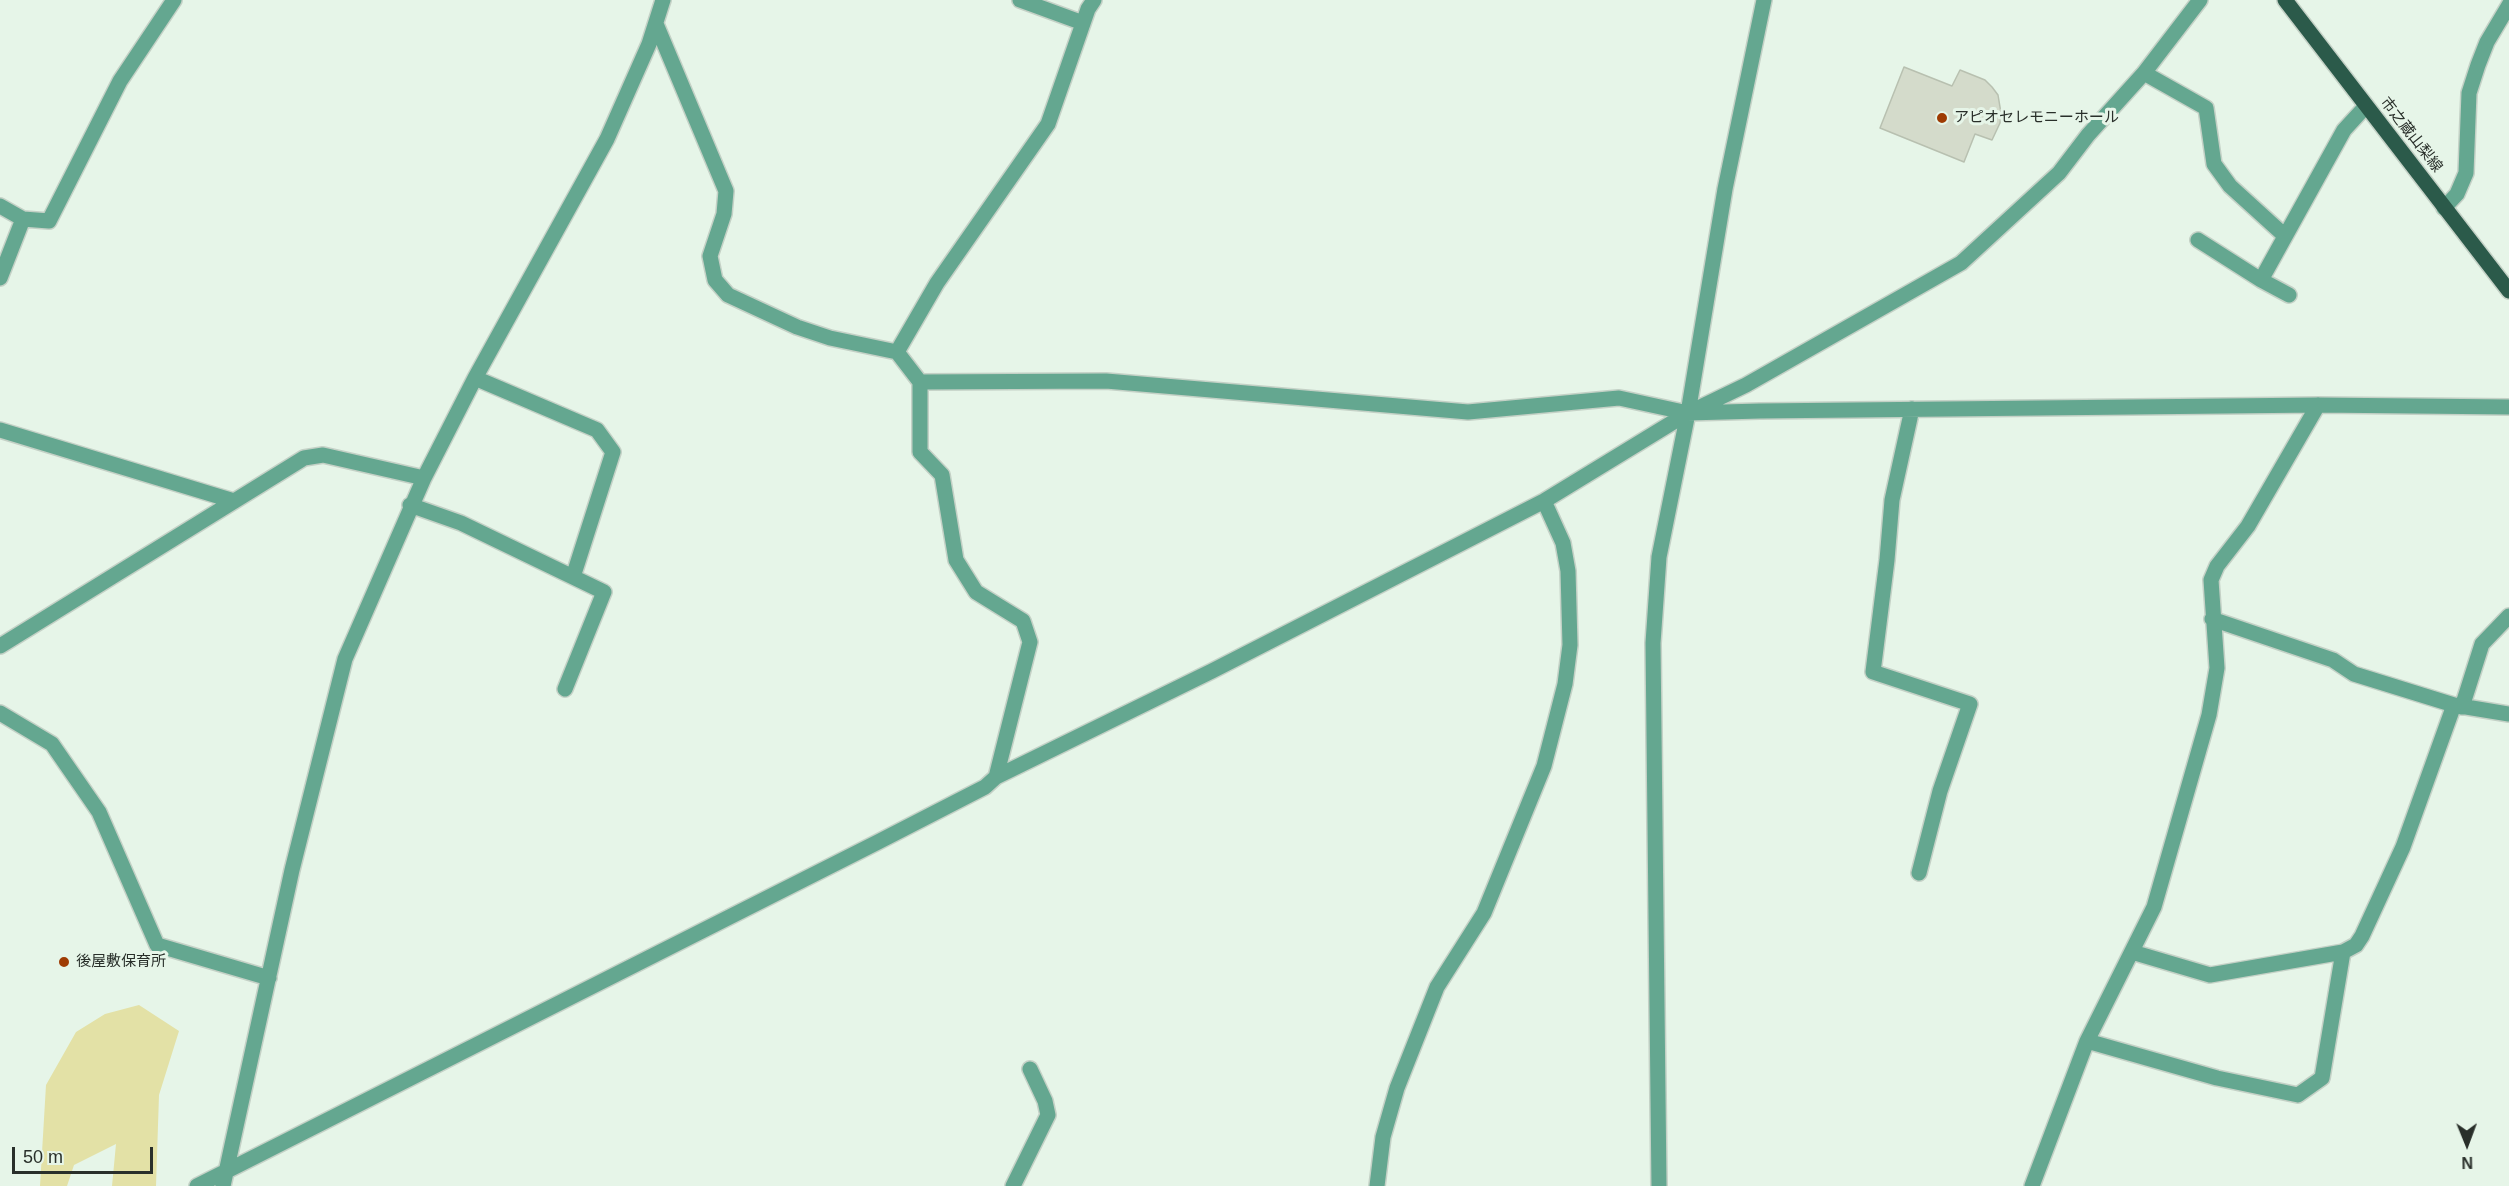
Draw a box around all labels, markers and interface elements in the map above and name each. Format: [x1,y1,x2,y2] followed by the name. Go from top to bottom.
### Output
[2376,94,2446,176] street label: 市之蔵山梨線
[1954,109,2119,127] place label: アピオセレモニーホール
[1935,111,1949,125] marker: アピオセレモニーホール
[76,953,166,971] place label: 後屋敷保育所
[57,955,71,969] marker: 後屋敷保育所
[2437,1114,2497,1174] north arrow
[15,1135,156,1173] scale bar
[23,1147,63,1167] text: 50 m
[2461,1154,2473,1171] text: N

